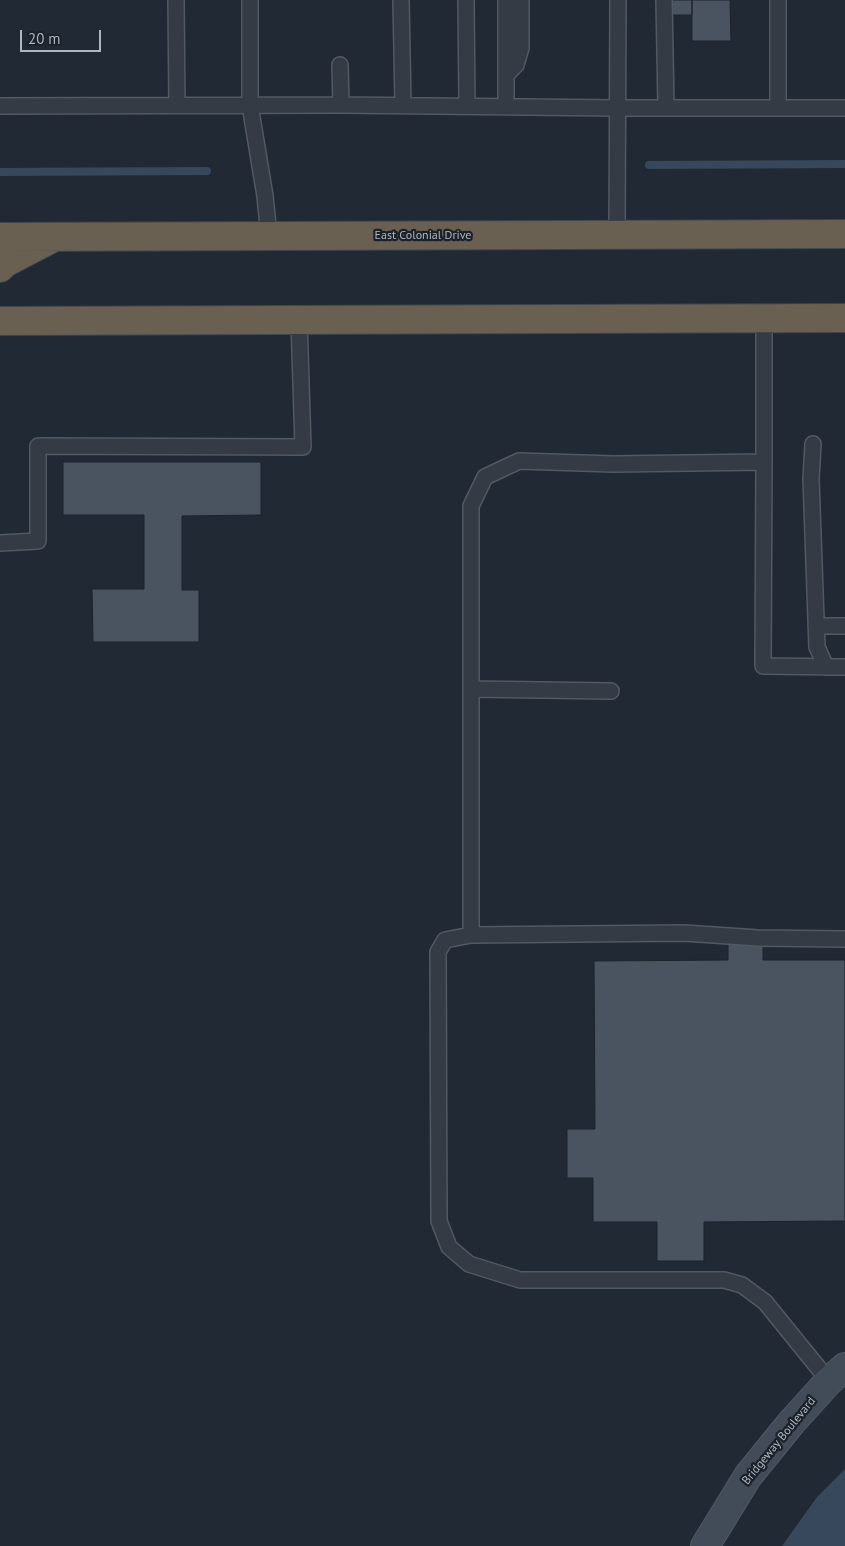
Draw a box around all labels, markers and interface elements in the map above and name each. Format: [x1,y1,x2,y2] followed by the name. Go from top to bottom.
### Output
[22,20,104,52] scale bar
[28,29,61,48] text: 20 m
[375,229,471,243] street label: East Colonial Drive
[739,1394,819,1488] street label: Bridgeway Boulevard

